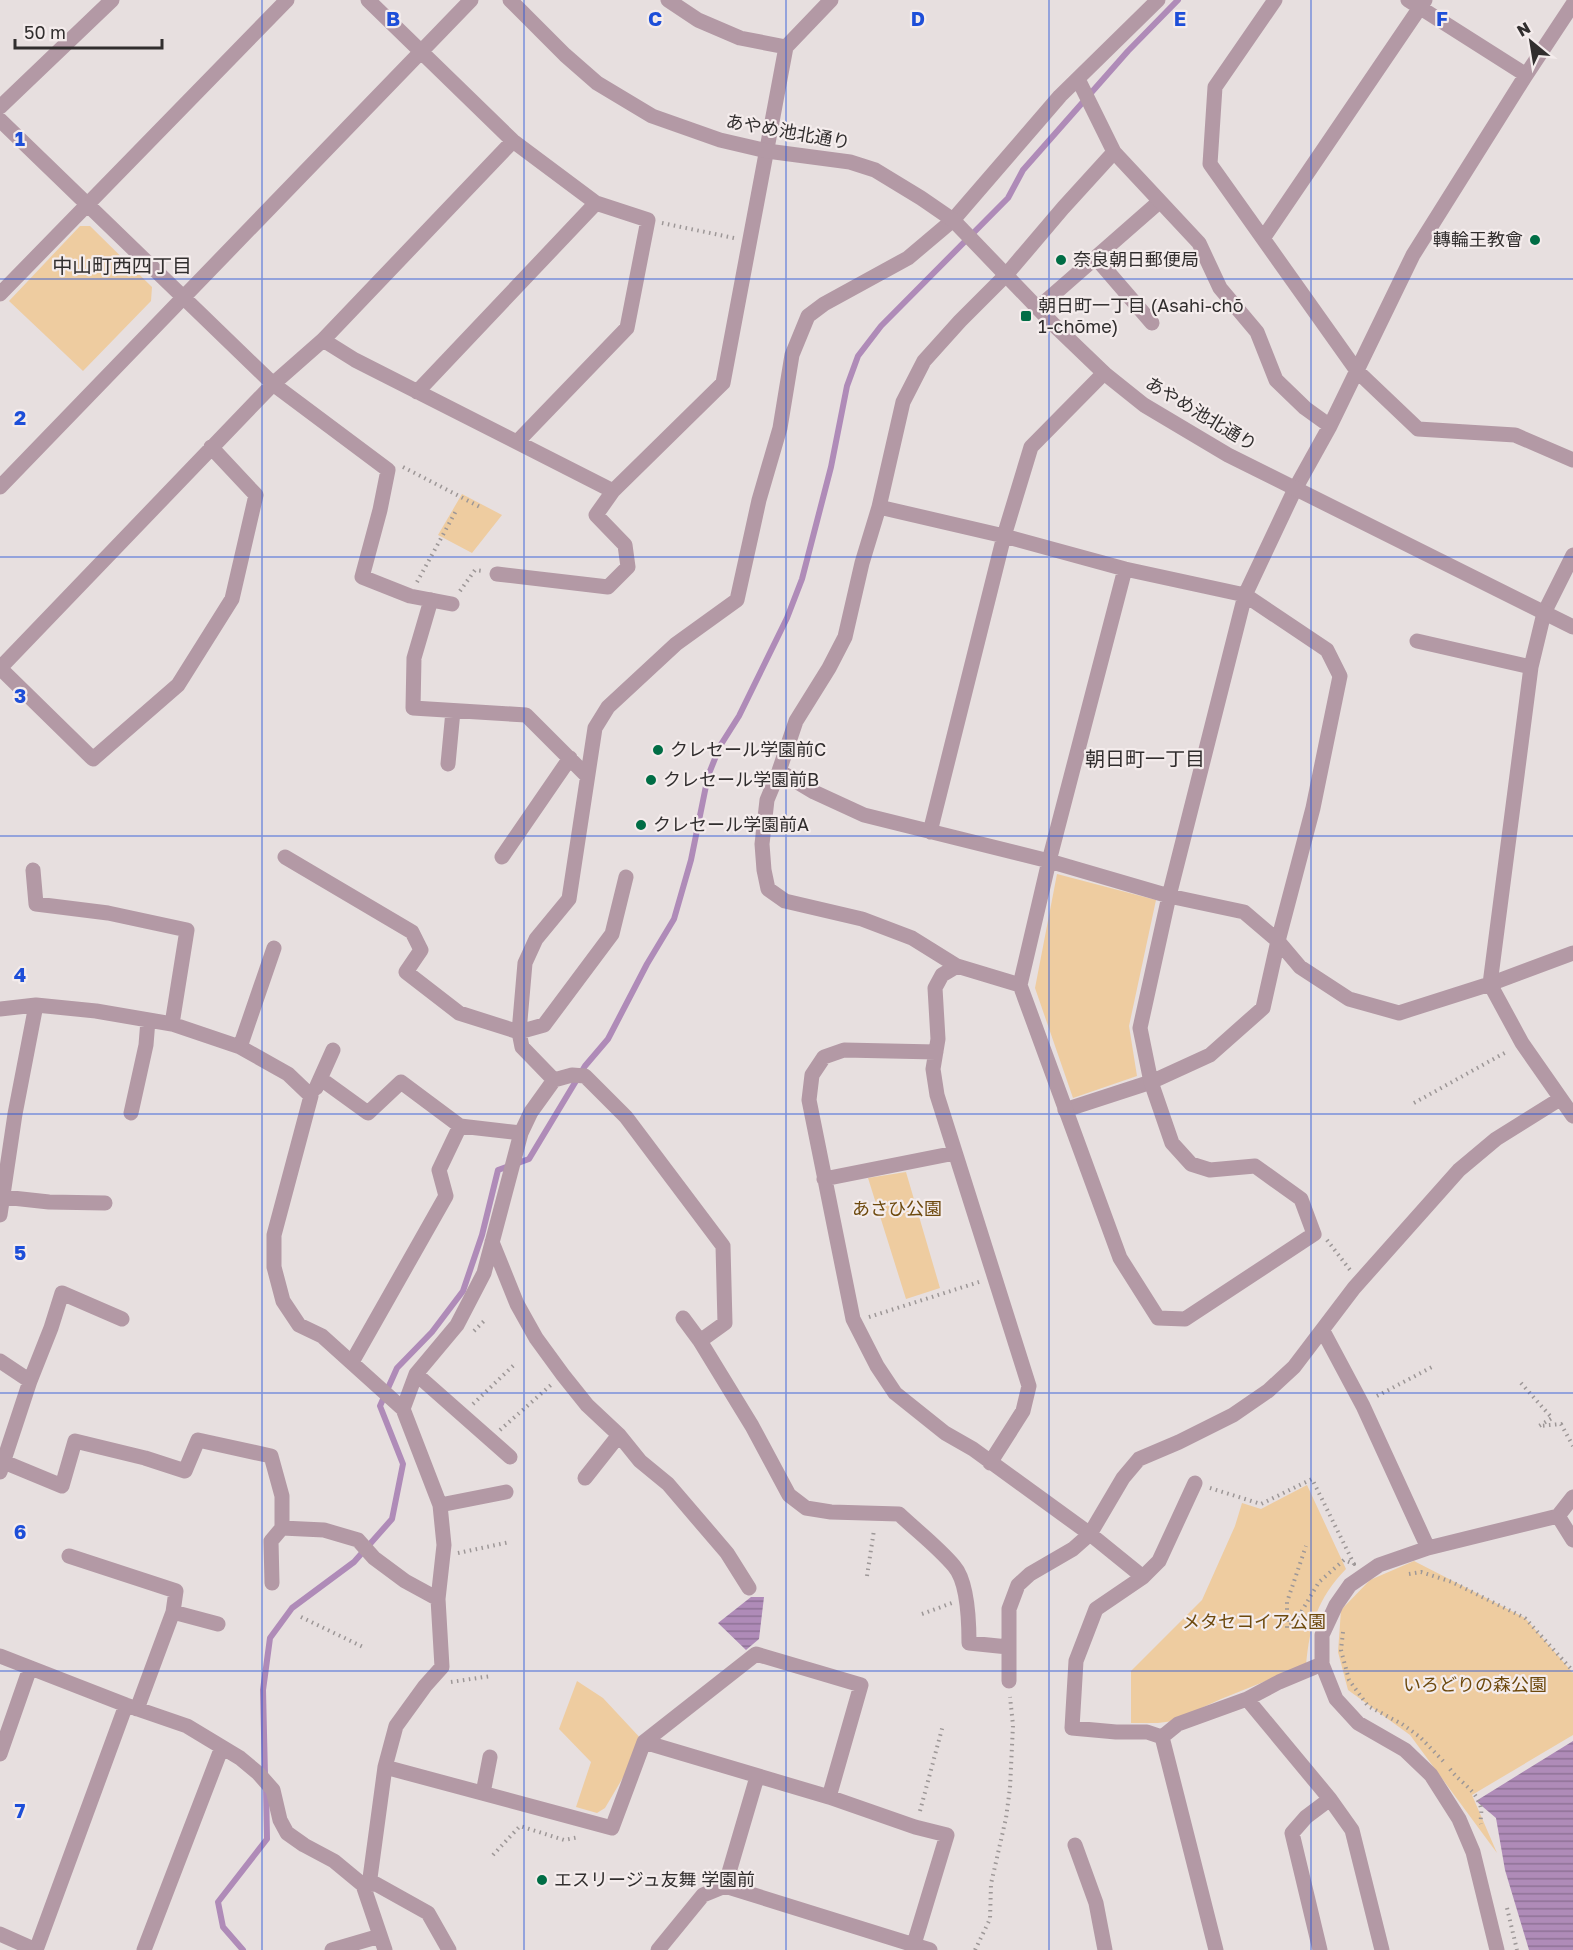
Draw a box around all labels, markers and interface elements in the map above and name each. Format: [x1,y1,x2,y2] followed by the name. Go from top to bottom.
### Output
[386,6,400,30] text: B
[648,6,662,30] text: C
[911,6,925,30] text: D
[1174,6,1186,30] text: E
[1436,6,1448,30] text: F
[15,12,162,50] scale bar
[1501,12,1561,72] north arrow
[1513,17,1534,41] text: N
[24,21,66,43] text: 50 m
[724,109,852,153] street label: あやめ池北通り
[15,126,25,150] text: 1
[1433,228,1523,250] place label: 轉輪王教會
[1528,233,1542,247] marker: 轉輪王教會
[1073,248,1199,270] place label: 奈良朝日郵便局
[52,253,192,277] district label: 中山町西四丁目
[1054,253,1068,267] marker: 奈良朝日郵便局
[1038,294,1243,337] place label: 朝日町一丁目 (Asahi-chō 1-chōme)
[1019,309,1033,323] marker: 朝日町一丁目 (Asahi-chō 1-chōme)
[1142,371,1261,455] street label: あやめ池北通り
[14,405,26,429] text: 2
[14,683,26,707] text: 3
[670,738,826,760] place label: クレセール学園前C
[651,743,665,757] marker: クレセール学園前C
[1085,746,1205,770] district label: 朝日町一丁目
[663,768,819,790] place label: クレセール学園前B
[644,773,658,787] marker: クレセール学園前B
[653,813,809,835] place label: クレセール学園前A
[634,818,648,832] marker: クレセール学園前A
[14,962,26,986] text: 4
[852,1197,942,1219] park label: あさひ公園
[14,1240,26,1264] text: 5
[14,1519,26,1543] text: 6
[1182,1610,1326,1632] park label: メタセコイア公園
[1403,1673,1547,1695] park label: いろどりの森公園
[15,1798,26,1822] text: 7
[554,1868,755,1890] place label: エスリージュ友舞 学園前
[535,1873,549,1887] marker: エスリージュ友舞 学園前

